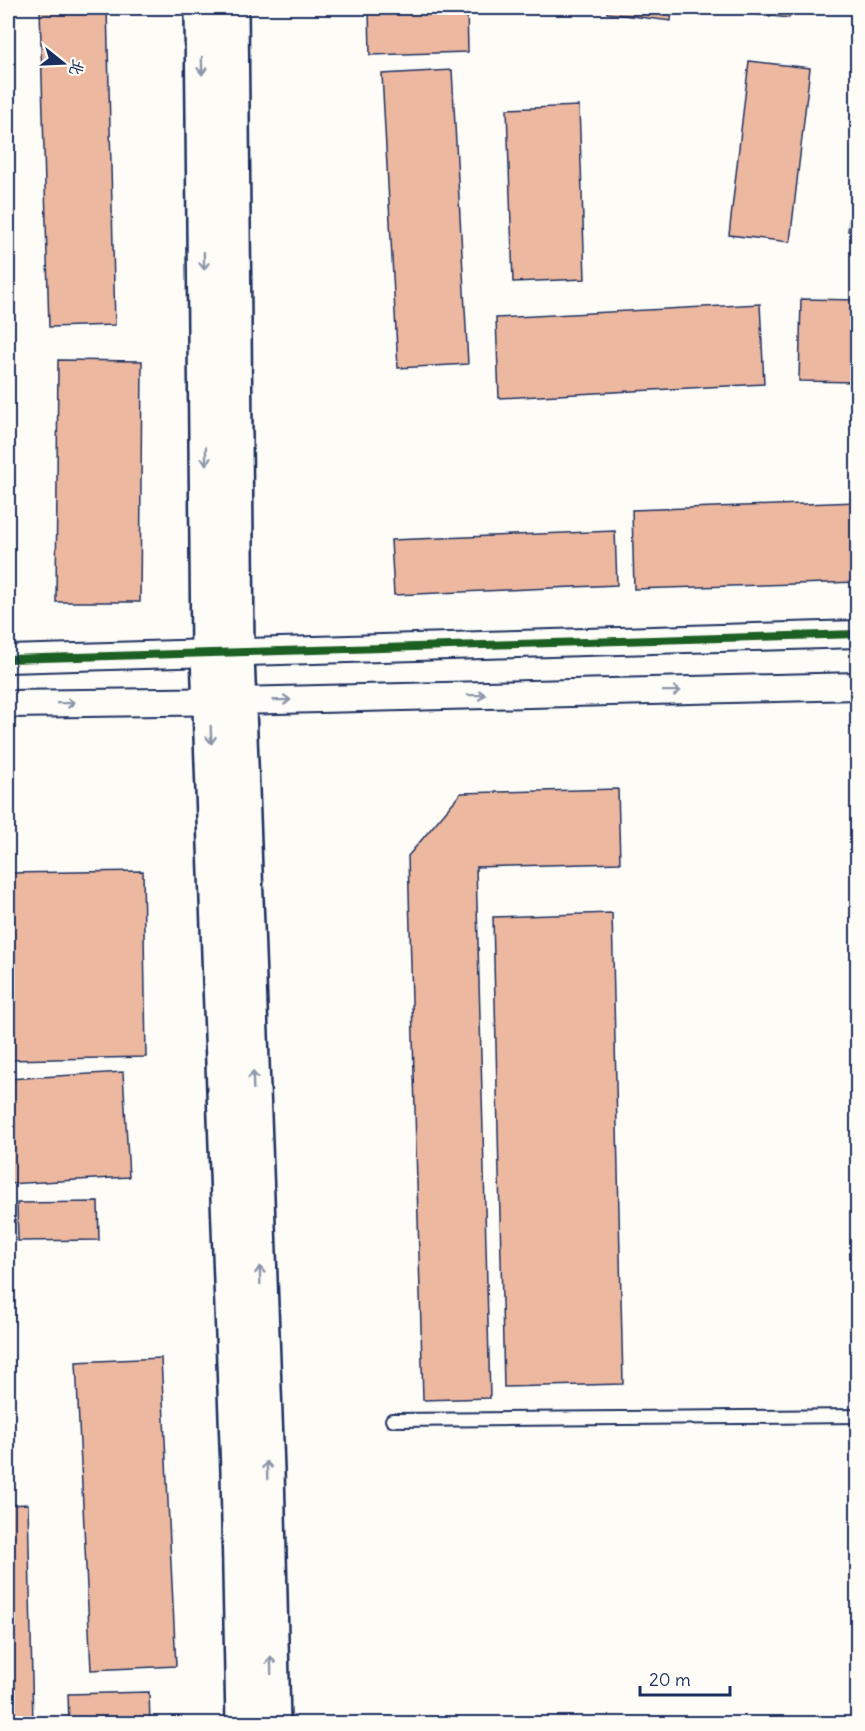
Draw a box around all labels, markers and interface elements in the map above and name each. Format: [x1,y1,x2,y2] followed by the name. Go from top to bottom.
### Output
[33,33,93,93] north arrow
[196,55,208,75] one-way arrow
[65,57,89,78] text: 北
[198,250,210,270] one-way arrow
[200,445,212,465] one-way arrow
[661,685,681,696] one-way arrow
[466,689,486,701] one-way arrow
[271,694,291,705] one-way arrow
[55,697,75,709] one-way arrow
[205,724,216,744] one-way arrow
[247,1071,258,1091] one-way arrow
[254,1266,266,1286] one-way arrow
[261,1461,273,1481] one-way arrow
[266,1656,277,1676] one-way arrow
[640,1659,730,1697] scale bar
[649,1668,691,1691] text: 20 m

